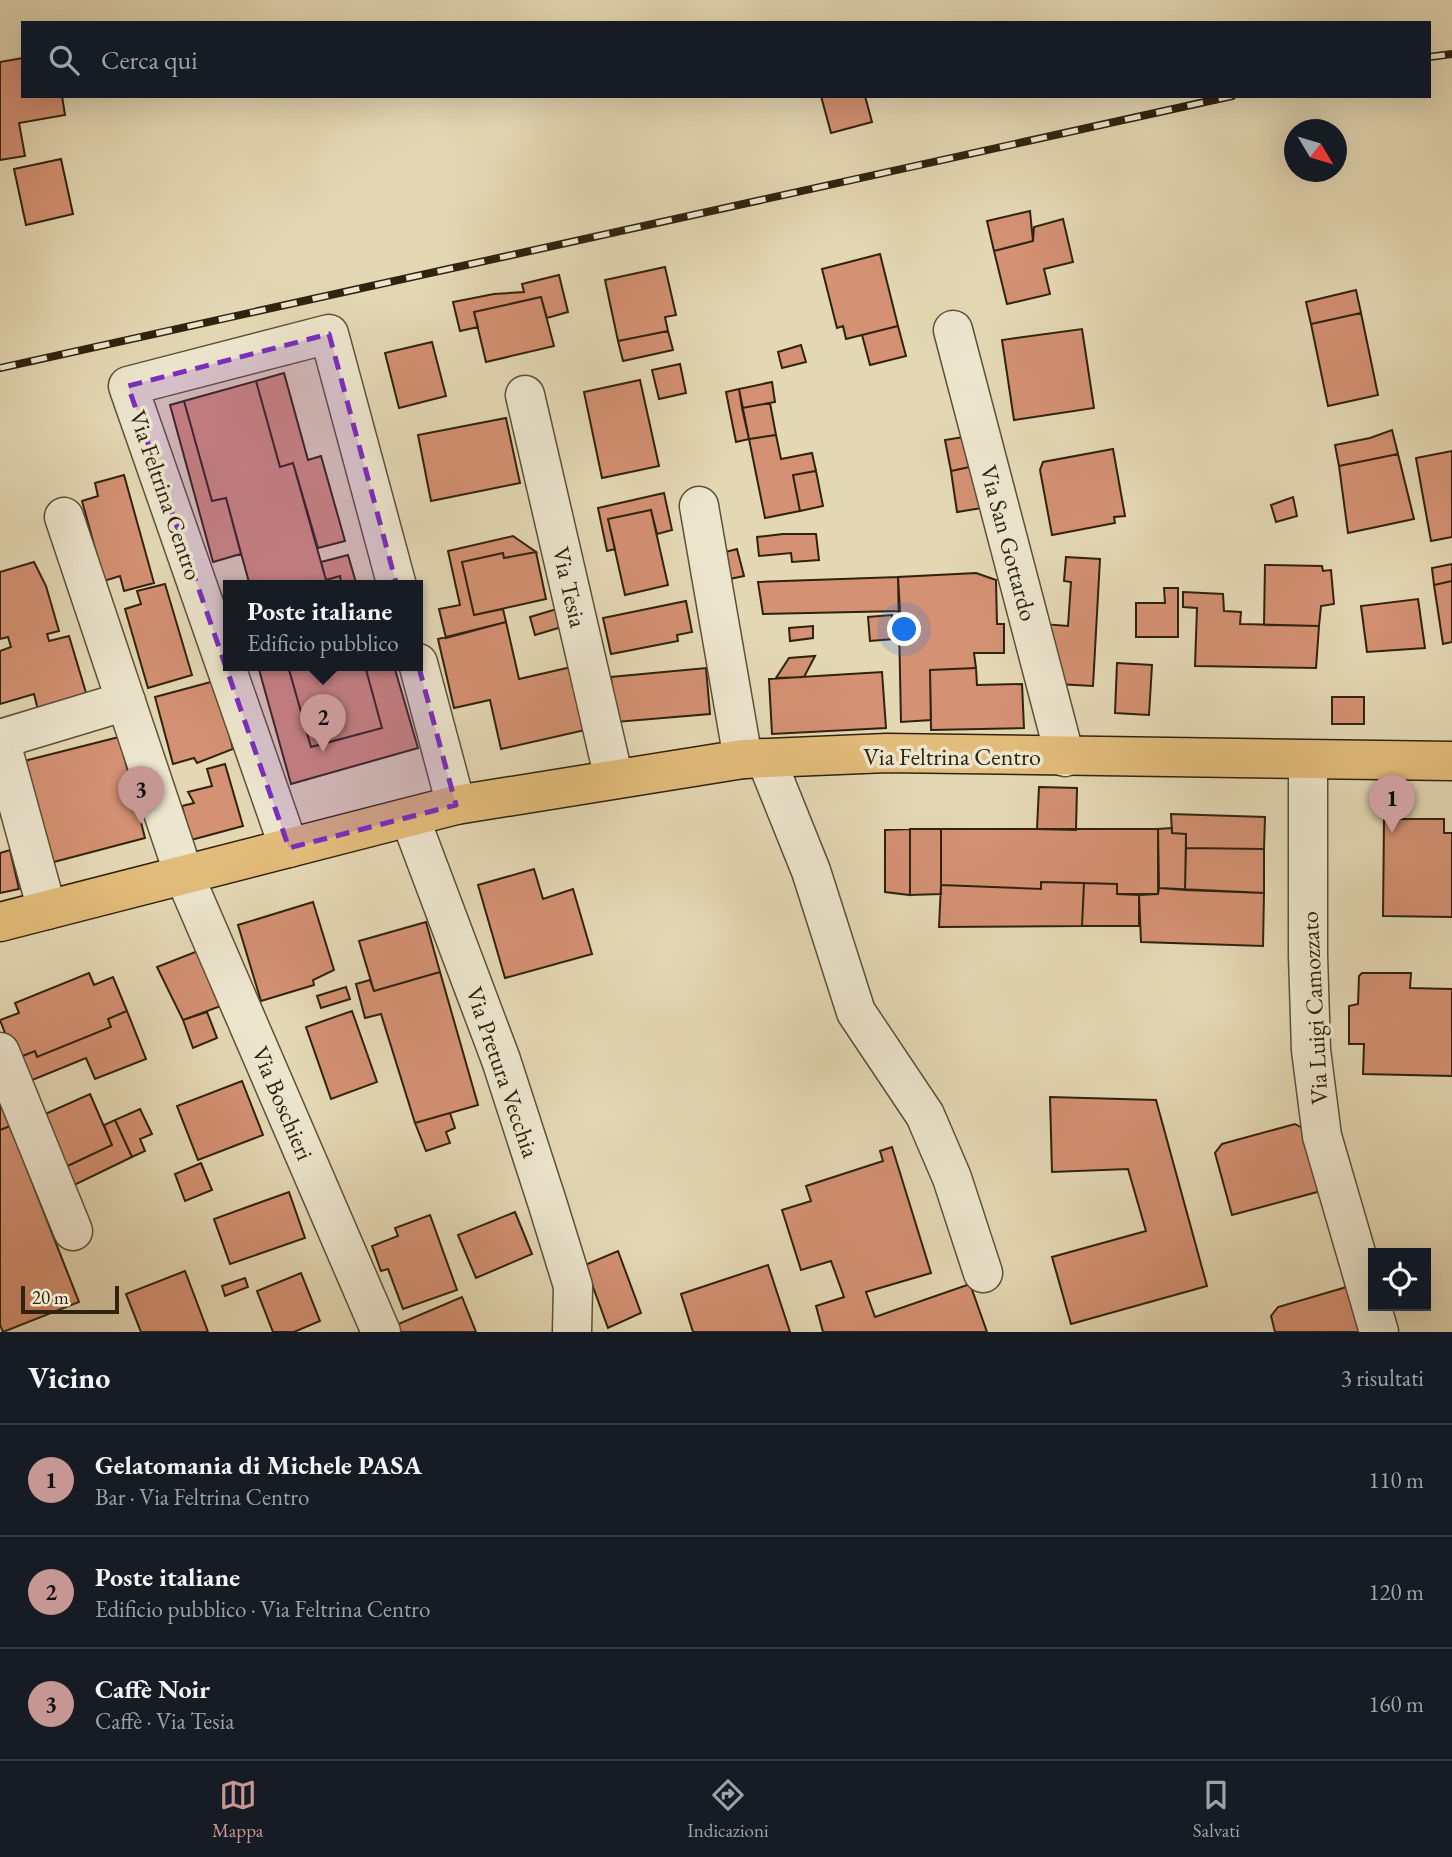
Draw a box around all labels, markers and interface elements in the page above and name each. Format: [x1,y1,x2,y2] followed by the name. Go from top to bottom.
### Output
[21,21,1431,98] search box
[45,41,83,79] icon: search
[101,43,198,77] text: Cerca qui
[1284,119,1347,182] north arrow
[122,406,210,584] street label: Via Feltrina Centro
[973,462,1045,624] street label: Via San Gottardo
[546,544,594,631] street label: Via Tesia
[223,580,423,671] popup
[247,594,392,628] text: Poste italiane
[887,612,921,646] your location
[247,628,399,658] text: Edificio pubblico
[300,694,346,752] pin: 2
[863,741,1041,772] street label: Via Feltrina Centro
[118,766,164,824] pin: 3
[1369,775,1415,833] pin: 1
[1293,910,1335,1105] street label: Via Luigi Camozzato
[459,982,547,1162] street label: Via Pretura Vecchia
[245,1041,321,1165] street label: Via Boschieri
[1368,1248,1431,1311] map controls
[1368,1248,1431,1311] button: locate
[21,1283,119,1315] scale bar
[32,1285,69,1310] text: 20 m
[28,1358,110,1397] text: Vicino
[1341,1363,1424,1393] text: 3 risultati
[95,1448,422,1482] text: Gelatomania di Michele PASA
[45,1465,57,1495] text: 1
[1368,1465,1424,1495] text: 110 m
[95,1482,309,1512] text: Bar · Via Feltrina Centro
[95,1560,240,1594] text: Poste italiane
[45,1577,57,1607] text: 2
[1368,1577,1424,1607] text: 120 m
[95,1594,430,1624] text: Edificio pubblico · Via Feltrina Centro
[95,1672,210,1706] text: Caffè Noir
[45,1689,57,1719] text: 3
[1368,1689,1424,1719] text: 160 m
[95,1706,235,1736] text: Caffè · Via Tesia
[212,1776,263,1843] tab: Mappa
[687,1776,769,1843] tab: Indicazioni
[1193,1776,1240,1843] tab: Salvati

